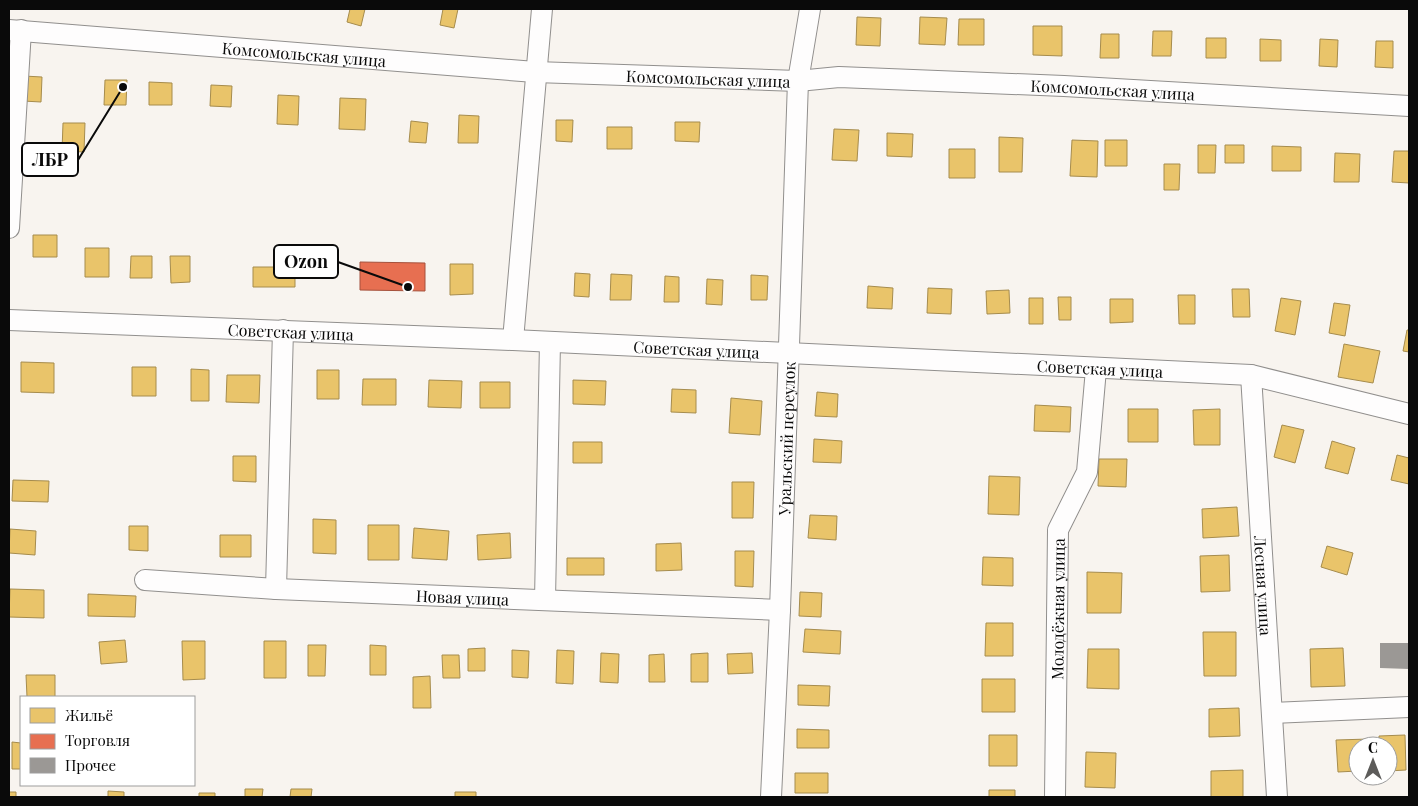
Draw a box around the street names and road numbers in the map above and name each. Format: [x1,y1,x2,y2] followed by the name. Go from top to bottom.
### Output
[221,37,387,71] street label: Комсомольская улица
[626,65,791,91] street label: Комсомольская улица
[1030,74,1195,104] street label: Комсомольская улица
[227,318,354,344] street label: Советская улица
[633,335,760,362] street label: Советская улица
[1036,354,1164,381] street label: Советская улица
[773,361,799,517] street label: Уральский переулок
[1250,534,1278,636] street label: Лесная улица
[1046,538,1068,680] street label: Молодёжная улица
[416,584,510,609] street label: Новая улица

